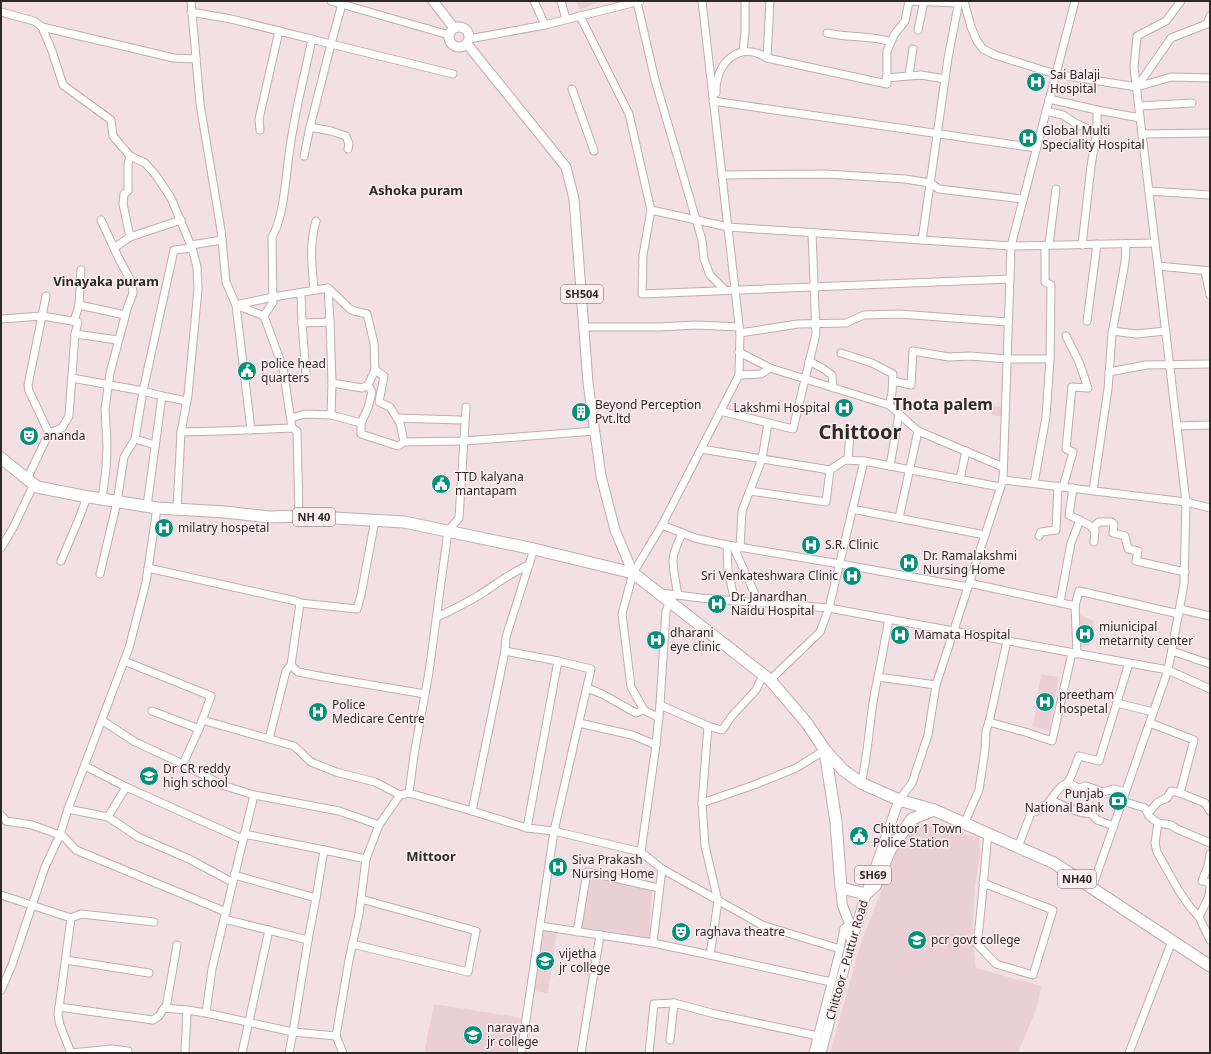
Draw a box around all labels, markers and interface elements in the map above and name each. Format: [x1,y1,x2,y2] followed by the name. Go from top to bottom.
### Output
[1050,66,1100,97] place label: Sai Balaji Hospital
[1025,71,1047,93] hospital icon: Sai Balaji Hospital
[1042,122,1145,153] place label: Global Multi Speciality Hospital
[1017,127,1039,149] hospital icon: Global Multi Speciality Hospital
[369,181,463,199] district label: Ashoka puram
[53,272,159,290] district label: Vinayaka puram
[561,285,603,303] road number: SH504
[261,355,326,386] place label: police head quarters
[236,360,258,382] public building icon: police head quarters
[893,393,993,415] district label: Thota palem
[595,396,701,427] place label: Beyond Perception Pvt.ltd
[833,397,855,419] hospital icon: Lakshmi Hospital
[733,399,830,416] place label: Lakshmi Hospital
[570,401,592,423] building icon: Beyond Perception Pvt.ltd
[818,418,902,445] district label: Chittoor
[18,425,40,447] theatre icon: ananda
[43,427,85,444] place label: ananda
[455,468,524,499] place label: TTD kalyana mantapam
[430,473,452,495] public building icon: TTD kalyana mantapam
[293,508,335,526] road number: NH 40
[153,517,175,539] hospital icon: milatry hospetal
[178,519,269,536] place label: milatry hospetal
[800,534,822,556] hospital icon: S.R. Clinic
[825,536,879,553] place label: S.R. Clinic
[923,547,1017,578] place label: Dr. Ramalakshmi Nursing Home
[898,552,920,574] hospital icon: Dr. Ramalakshmi Nursing Home
[841,565,863,587] hospital icon: Sri Venkateshwara Clinic
[701,567,838,584] place label: Sri Venkateshwara Clinic
[731,588,814,619] place label: Dr. Janardhan Naidu Hospital
[706,593,728,615] hospital icon: Dr. Janardhan Naidu Hospital
[1099,618,1193,649] place label: miunicipal metarnity center
[1074,623,1096,645] hospital icon: miunicipal metarnity center
[670,624,721,655] place label: dharani eye clinic
[889,624,911,646] hospital icon: Mamata Hospital
[914,626,1010,643] place label: Mamata Hospital
[645,629,667,651] hospital icon: dharani eye clinic
[1059,686,1114,717] place label: preetham hospetal
[1034,691,1056,713] hospital icon: preetham hospetal
[332,696,425,727] place label: Police Medicare Centre
[307,701,329,723] hospital icon: Police Medicare Centre
[163,760,231,791] place label: Dr CR reddy high school
[138,765,160,787] school or university icon: Dr CR reddy high school
[1025,785,1105,816] place label: Punjab National Bank
[1107,790,1129,812] bank icon: Punjab National Bank
[873,820,962,851] place label: Chittoor 1 Town Police Station
[848,825,870,847] public building icon: Chittoor 1 Town Police Station
[406,847,456,865] district label: Mittoor
[572,851,655,882] place label: Siva Prakash Nursing Home
[547,856,569,878] hospital icon: Siva Prakash Nursing Home
[855,866,891,884] road number: SH69
[1058,870,1096,888] road number: NH40
[821,898,872,1022] street label: Chittoor - Puttur Road
[670,921,692,943] theatre icon: raghava theatre
[695,923,785,940] place label: raghava theatre
[906,929,928,951] school or university icon: pcr govt college
[931,931,1021,948] place label: pcr govt college
[558,945,611,976] place label: vijetha jr college
[534,950,556,972] school or university icon: vijetha jr college
[486,1019,540,1050] place label: narayana jr college
[462,1024,484,1046] school or university icon: narayana jr college

